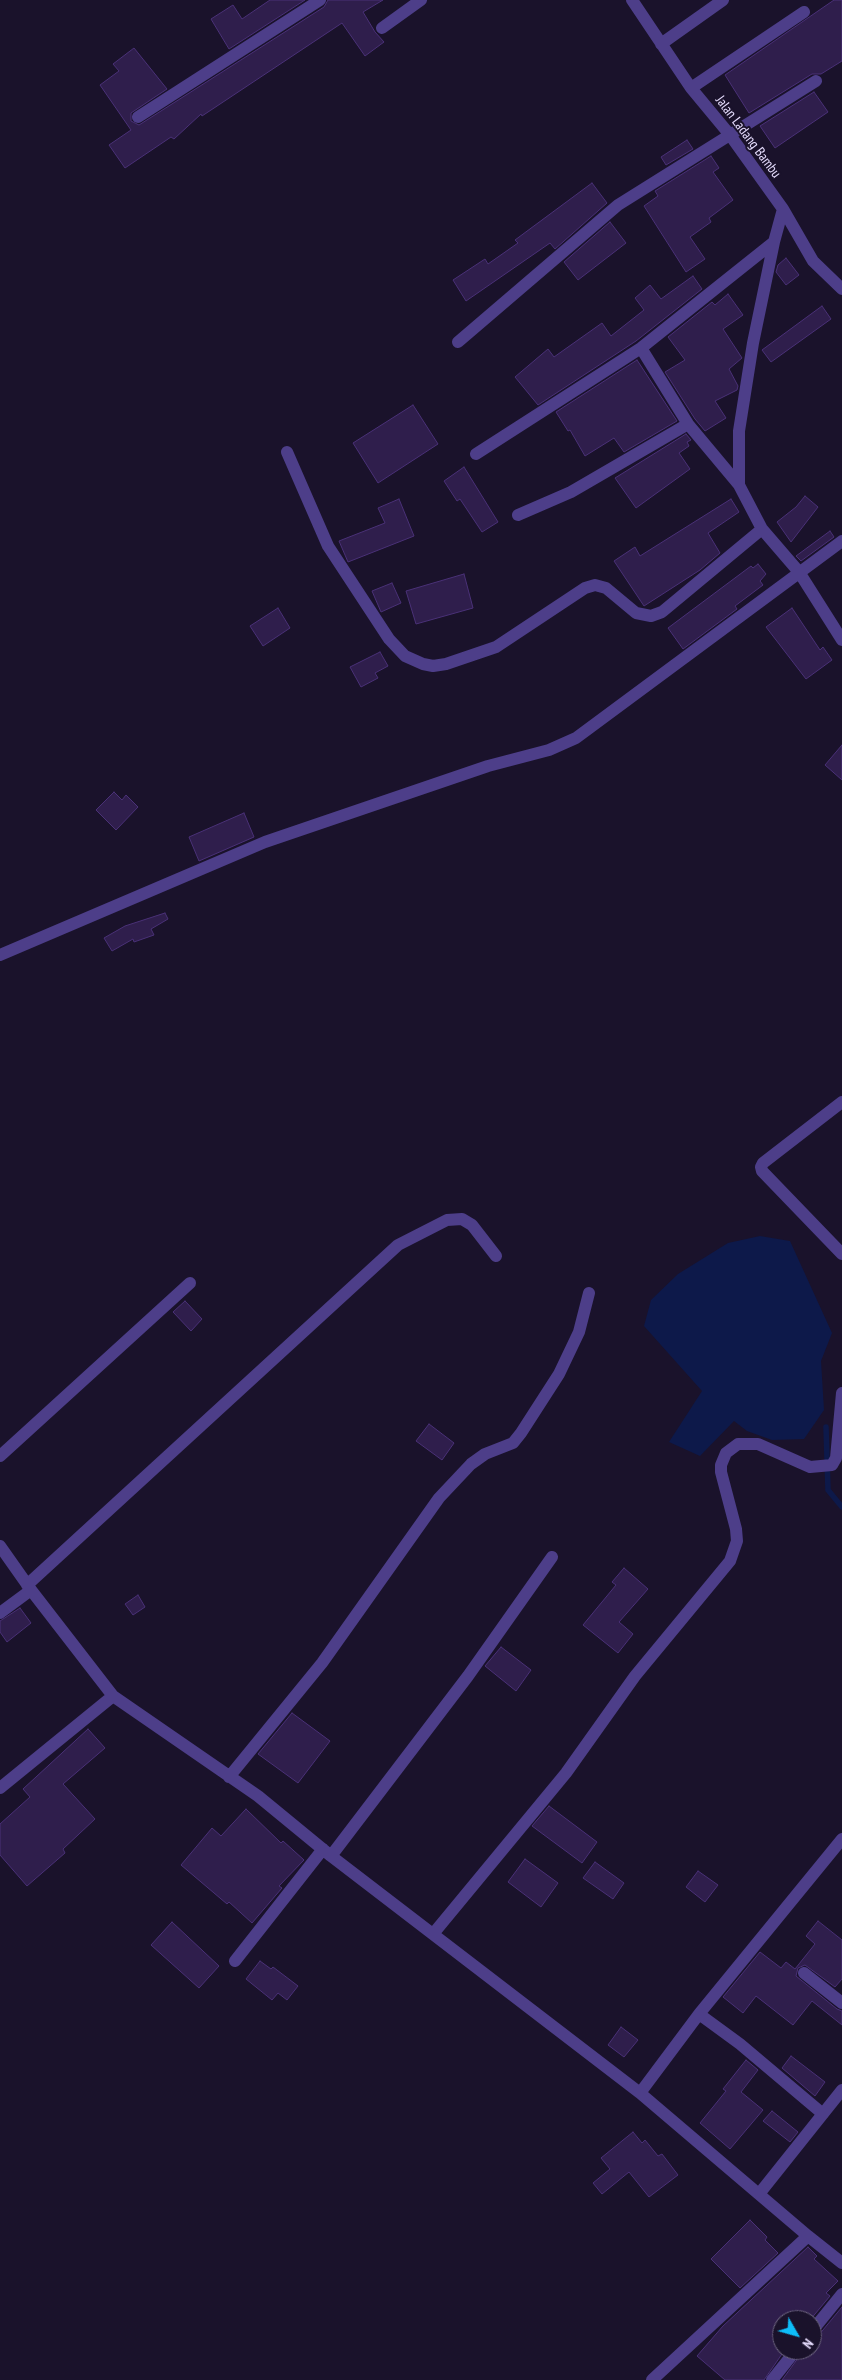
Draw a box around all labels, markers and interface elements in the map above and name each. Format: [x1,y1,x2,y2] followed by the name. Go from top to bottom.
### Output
[712,93,784,181] street label: Jalan Ladang Bambu
[772,2310,822,2360] north arrow
[799,2335,817,2352] text: N

